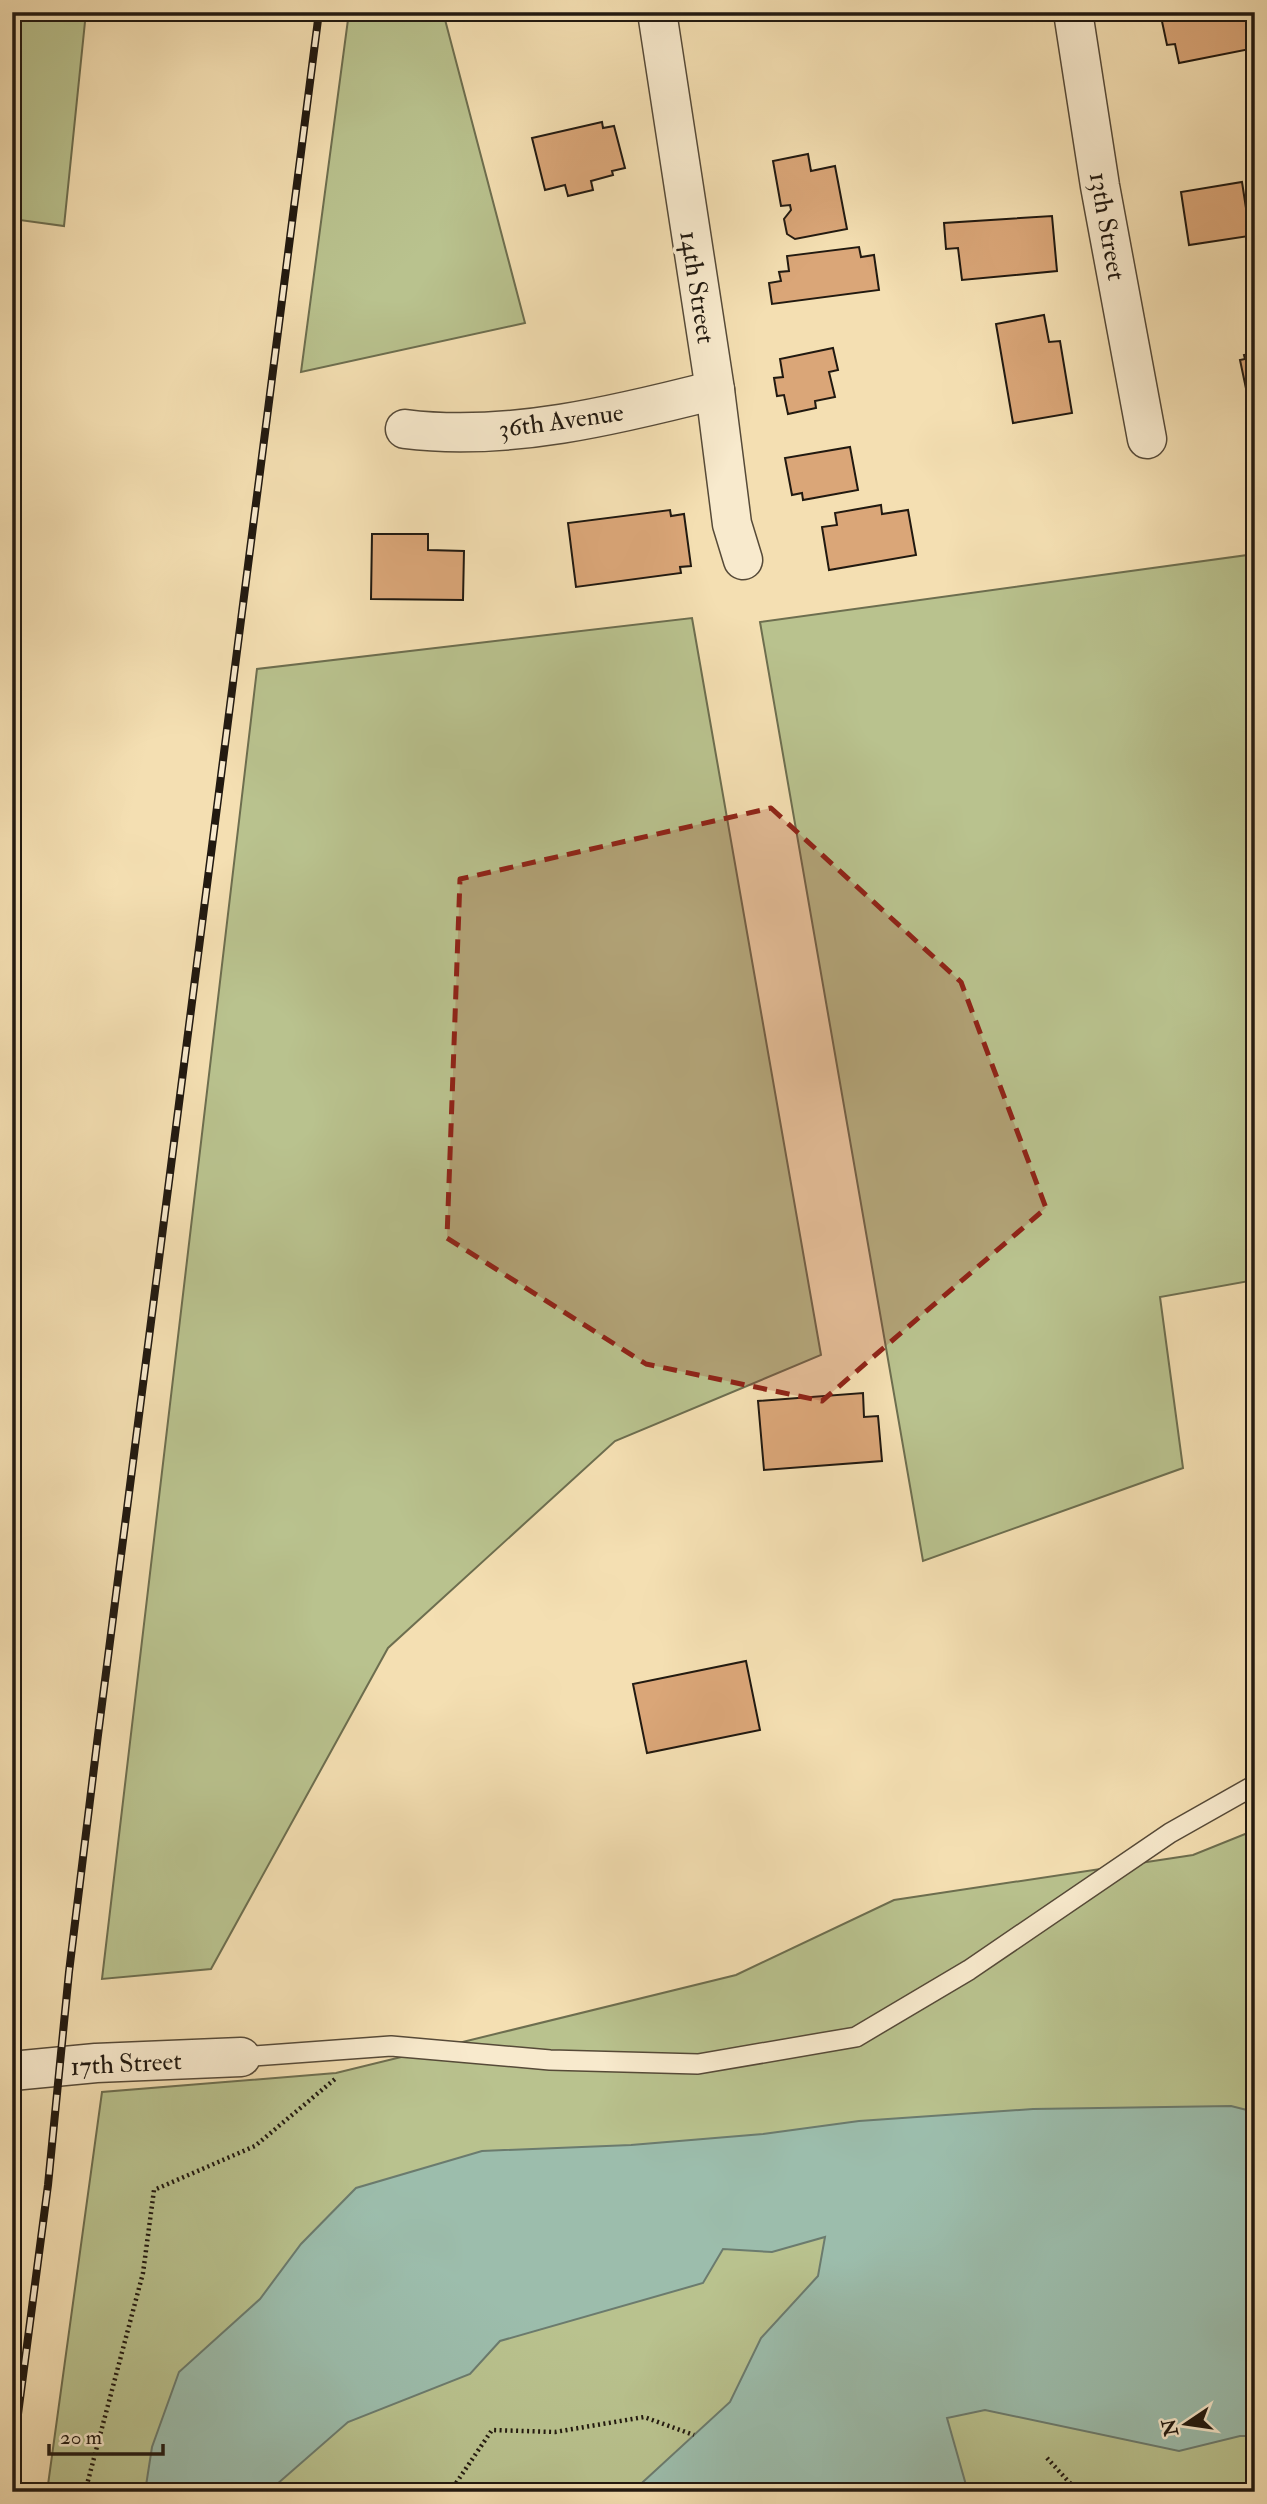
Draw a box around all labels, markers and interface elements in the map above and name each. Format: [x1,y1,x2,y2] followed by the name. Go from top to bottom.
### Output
[1082,169,1132,283] street label: 13th Street
[672,229,722,346] street label: 14th Street
[497,396,626,446] street label: 36th Avenue
[70,2045,183,2083] street label: 17th Street
[1152,2388,1222,2458] north arrow
[49,2413,163,2457] scale bar
[1157,2416,1184,2440] text: N
[60,2424,102,2451] text: 20 m

